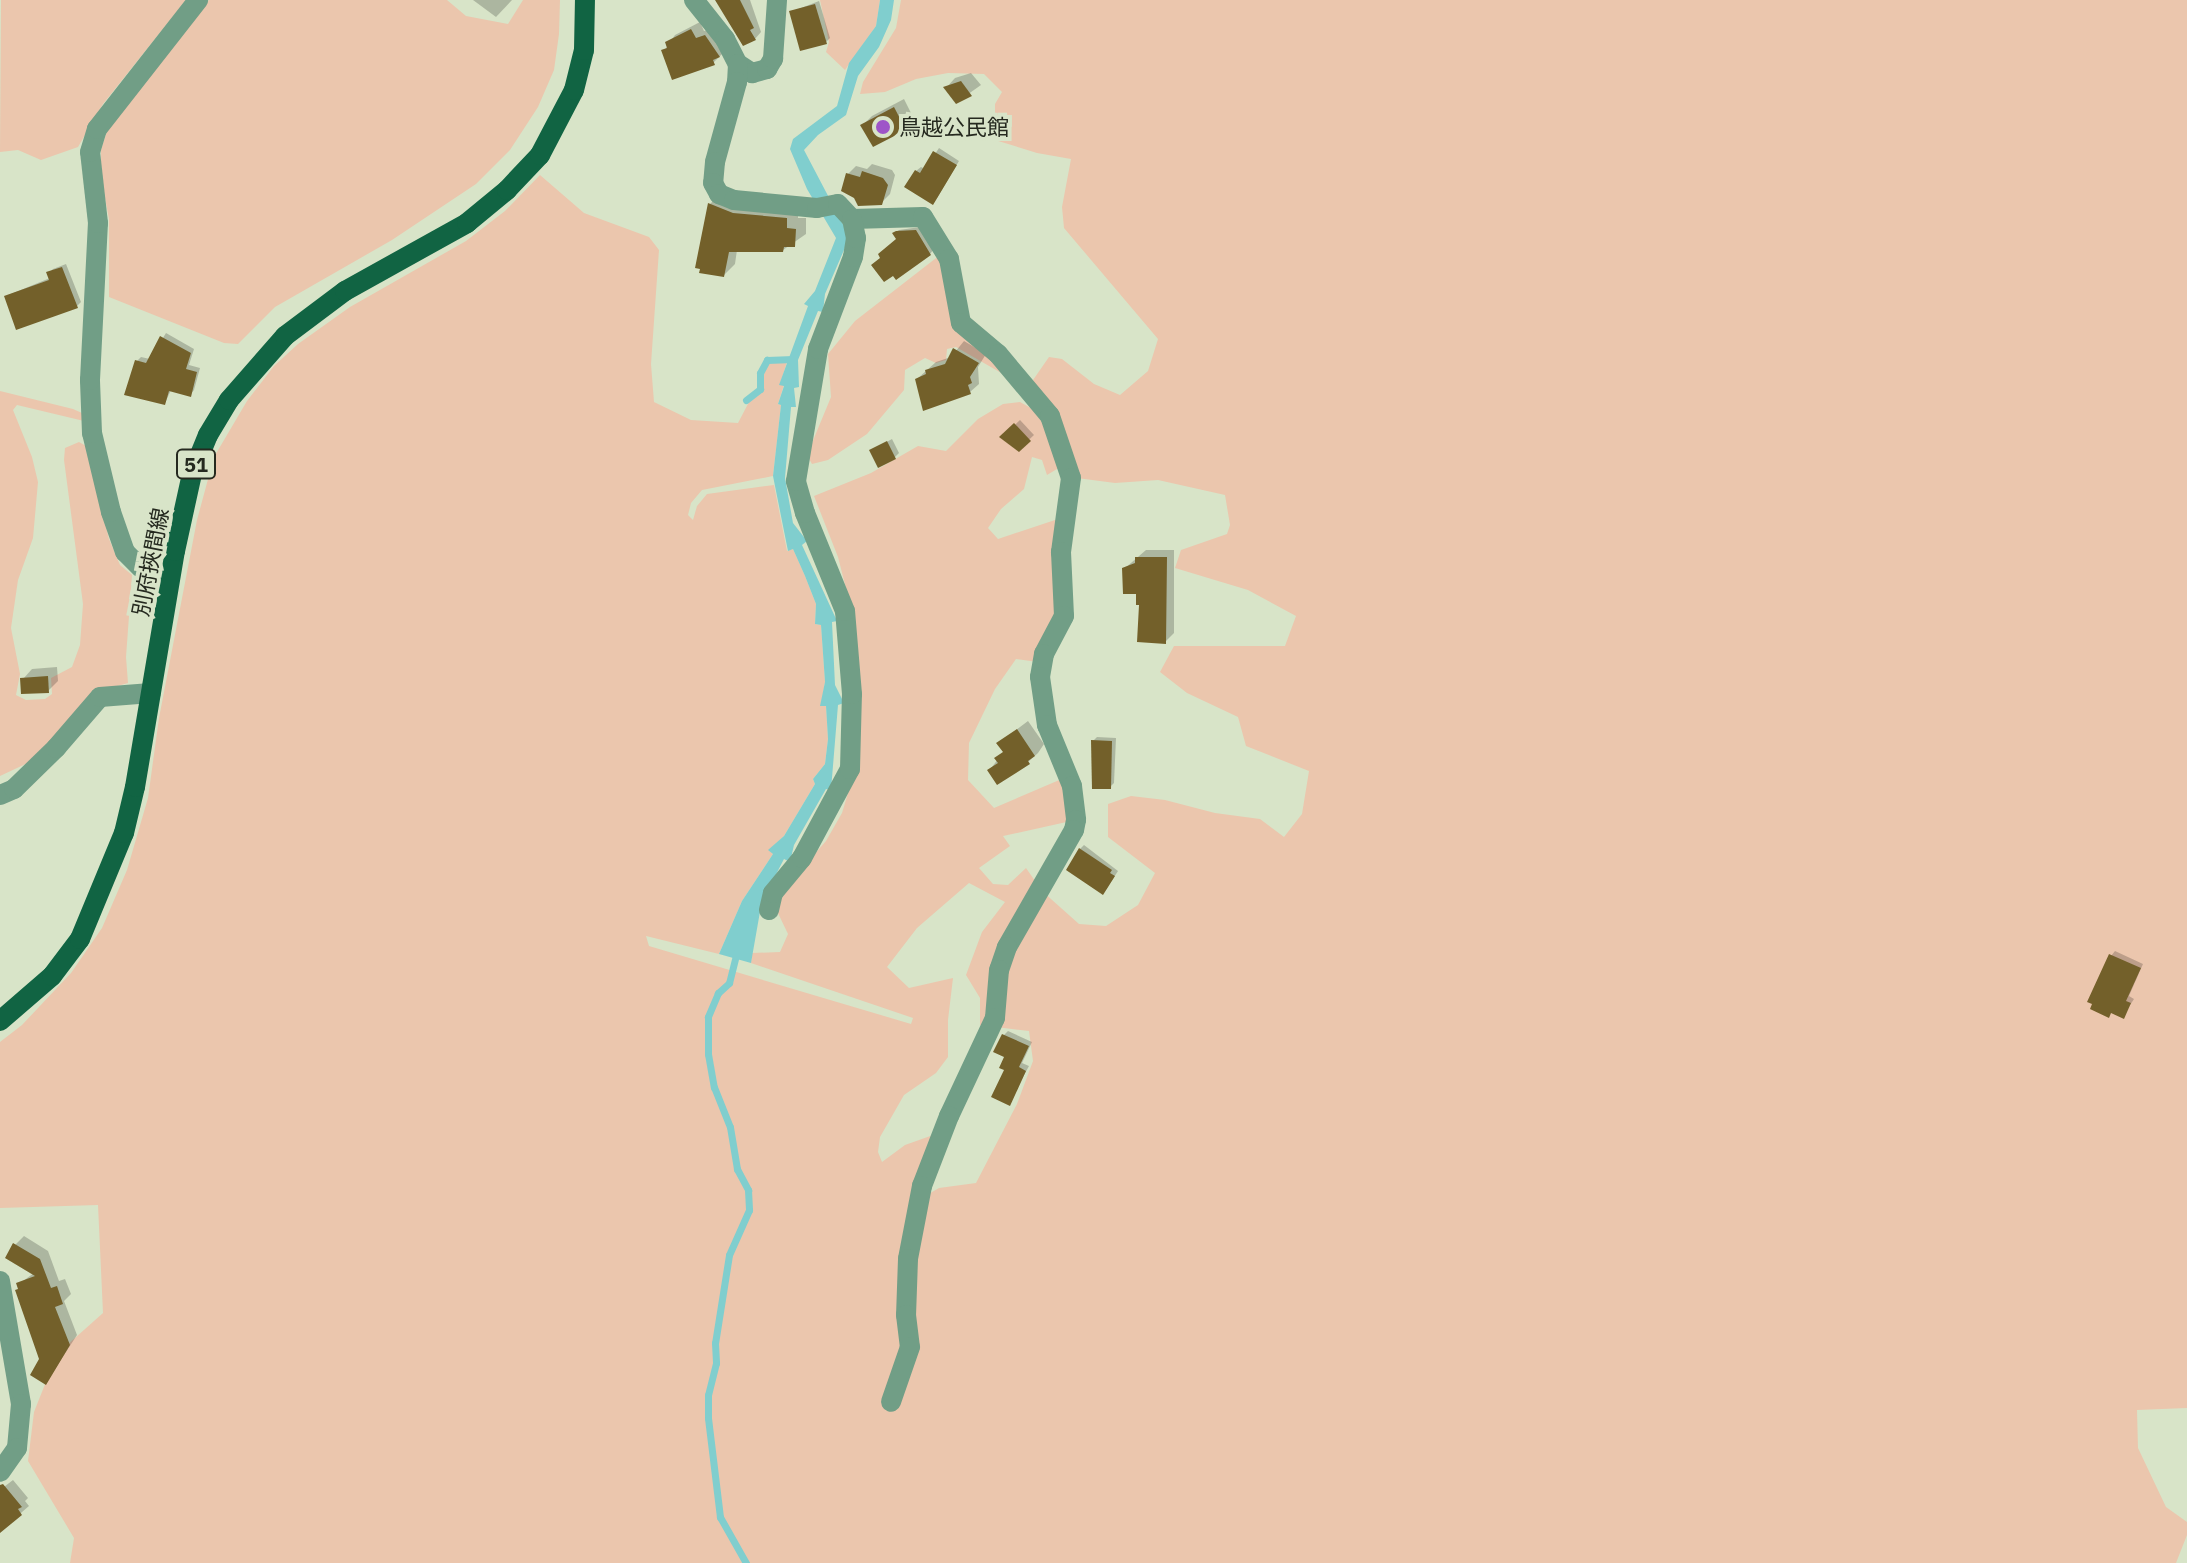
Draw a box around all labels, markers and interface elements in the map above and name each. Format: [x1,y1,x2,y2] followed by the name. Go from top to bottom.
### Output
[899,114,1009,140] place label: 鳥越公民館
[874,118,892,136] marker: 鳥越公民館
[176,448,216,480] road number: 51
[127,505,173,619] street label: 別府挾間線

